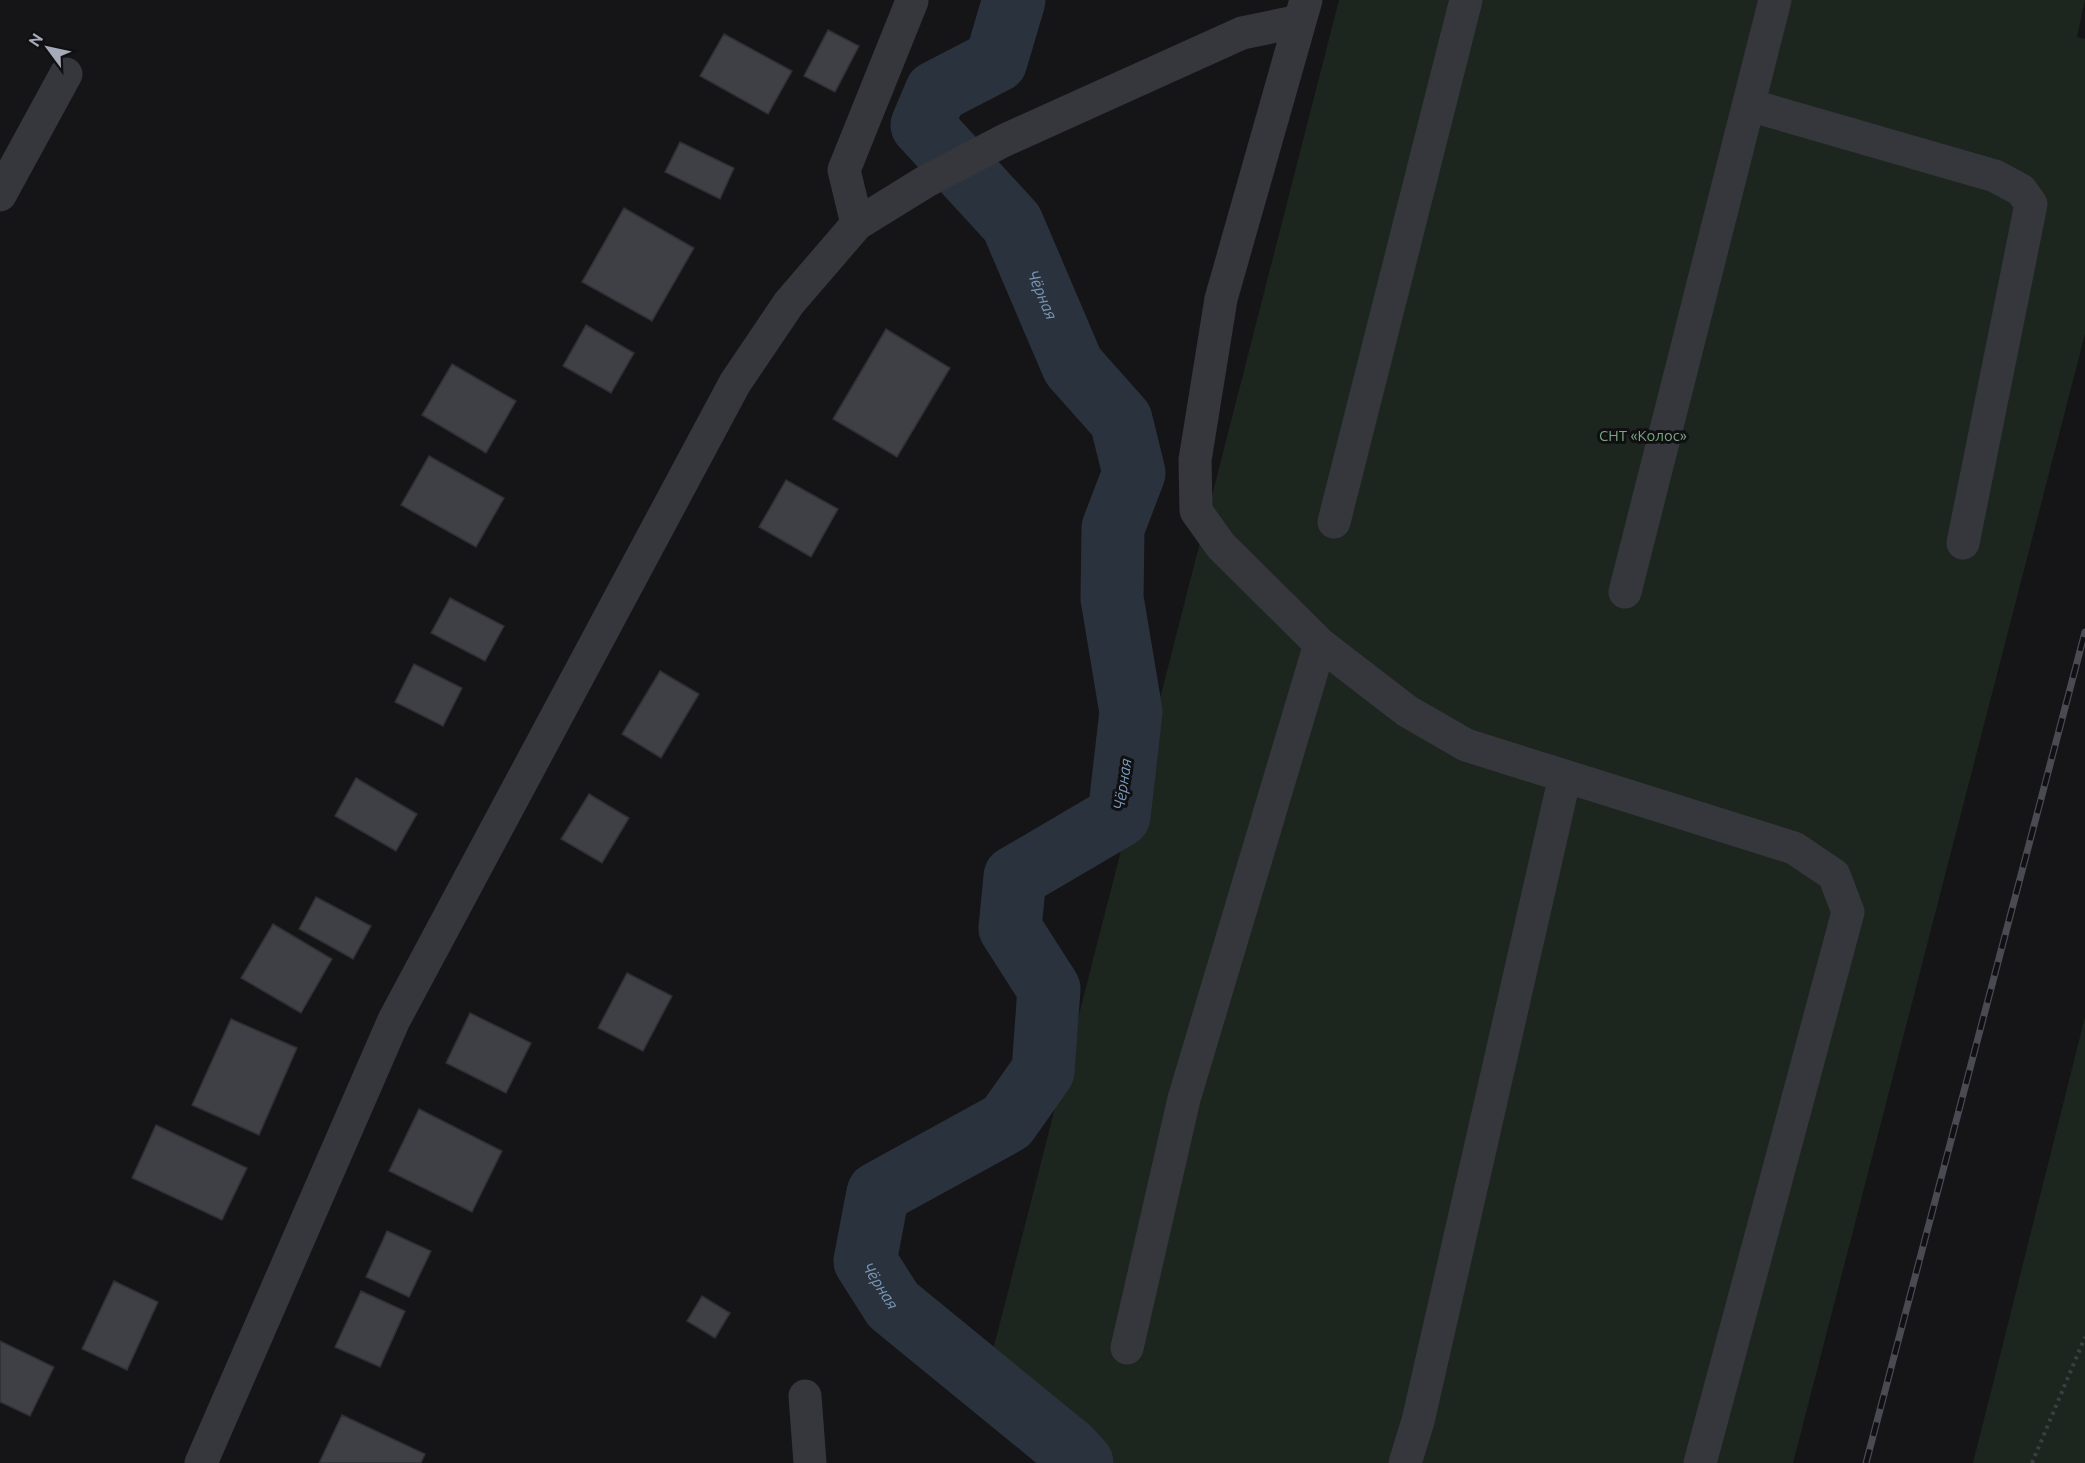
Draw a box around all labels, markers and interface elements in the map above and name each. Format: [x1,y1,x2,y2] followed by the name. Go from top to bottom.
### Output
[18,18,78,78] north arrow
[25,30,46,50] text: N
[1024,267,1061,322] water label: Чёрная
[1599,427,1687,444] park label: СНТ «Колос»
[1109,757,1135,811] water label: Чёрная
[859,1259,902,1312] water label: Чёрная

